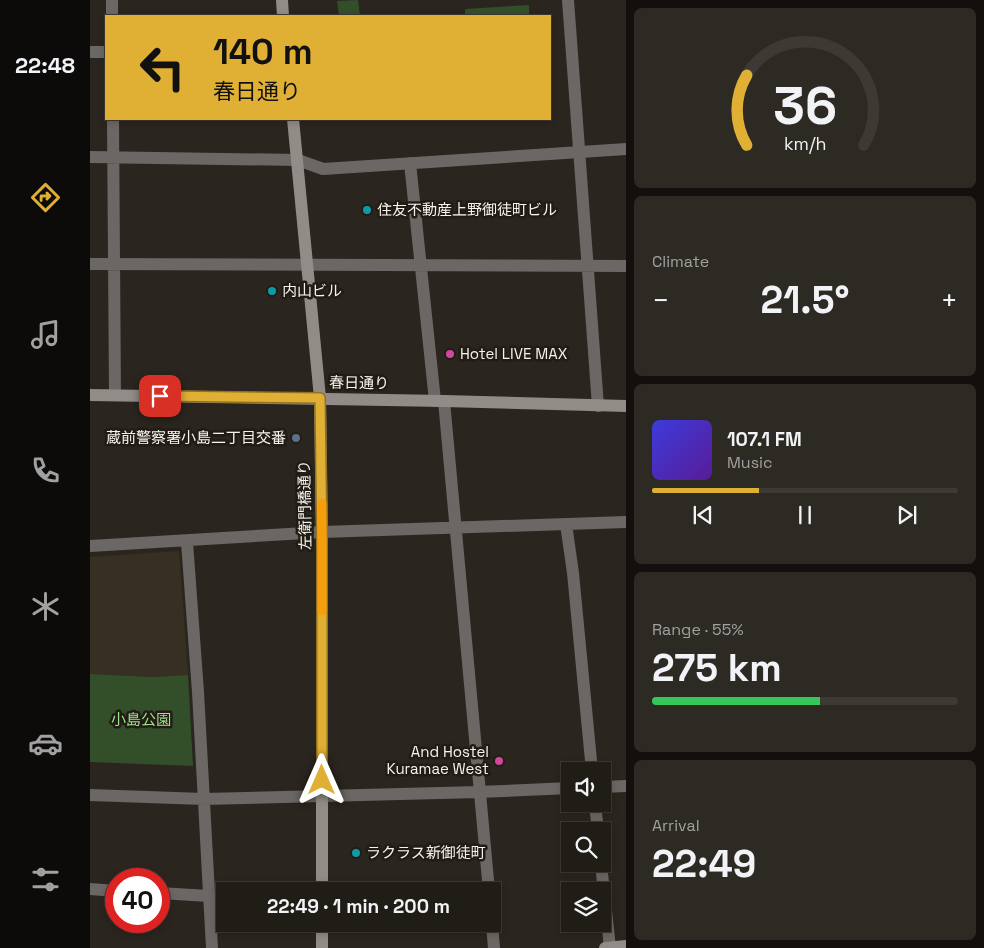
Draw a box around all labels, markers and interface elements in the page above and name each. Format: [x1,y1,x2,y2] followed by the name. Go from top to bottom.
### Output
[213,30,313,74] text: 140 m
[130,35,195,100] icon: left
[15,51,75,79] text: 22:48
[773,73,837,139] text: 36
[213,77,301,105] text: 春日通り
[784,132,826,155] text: km/h
[28,180,63,215] icon: directions
[377,200,557,219] place label: 住友不動産上野御徒町ビル
[361,204,373,216] marker: 住友不動産上野御徒町ビル
[652,251,709,272] text: Climate
[761,276,849,324] text: 21.5°
[282,281,342,300] place label: 内山ビル
[652,282,669,318] text: −
[941,282,958,318] text: +
[266,285,278,297] marker: 内山ビル
[28,317,63,352] icon: music
[460,344,568,363] place label: Hotel LIVE MAX
[444,348,456,360] marker: Hotel LIVE MAX
[329,372,389,393] street label: 春日通り
[139,375,181,417] pin
[146,382,174,410] icon: arrive
[727,427,802,452] text: 107.1 FM
[106,428,286,447] place label: 蔵前警察署小島二丁目交番
[290,432,302,444] marker: 蔵前警察署小島二丁目交番
[727,452,773,473] text: Music
[28,453,63,488] icon: phone
[294,460,315,550] street label: 左衛門橋通り
[689,501,717,529] icon: previous
[791,501,819,529] icon: pause
[893,501,921,529] icon: next
[28,589,63,624] icon: climate
[652,619,744,640] text: Range · 55%
[652,644,782,692] text: 275 km
[111,710,171,729] park label: 小島公園
[28,726,63,761] icon: car
[386,742,489,778] place label: And Hostel Kuramae West
[295,753,347,805] position arrow
[493,755,505,767] marker: And Hostel Kuramae West
[561,762,611,932] map controls
[561,762,611,812] button: sound
[652,815,700,836] text: Arrival
[561,822,611,872] button: search
[652,840,756,888] text: 22:49
[366,843,486,862] place label: ラクラス新御徒町
[350,847,362,859] marker: ラクラス新御徒町
[28,862,63,897] icon: filters
[105,868,170,933] speed limit sign: 40
[561,882,611,932] button: layers
[267,894,450,919] text: 22:49 · 1 min · 200 m

